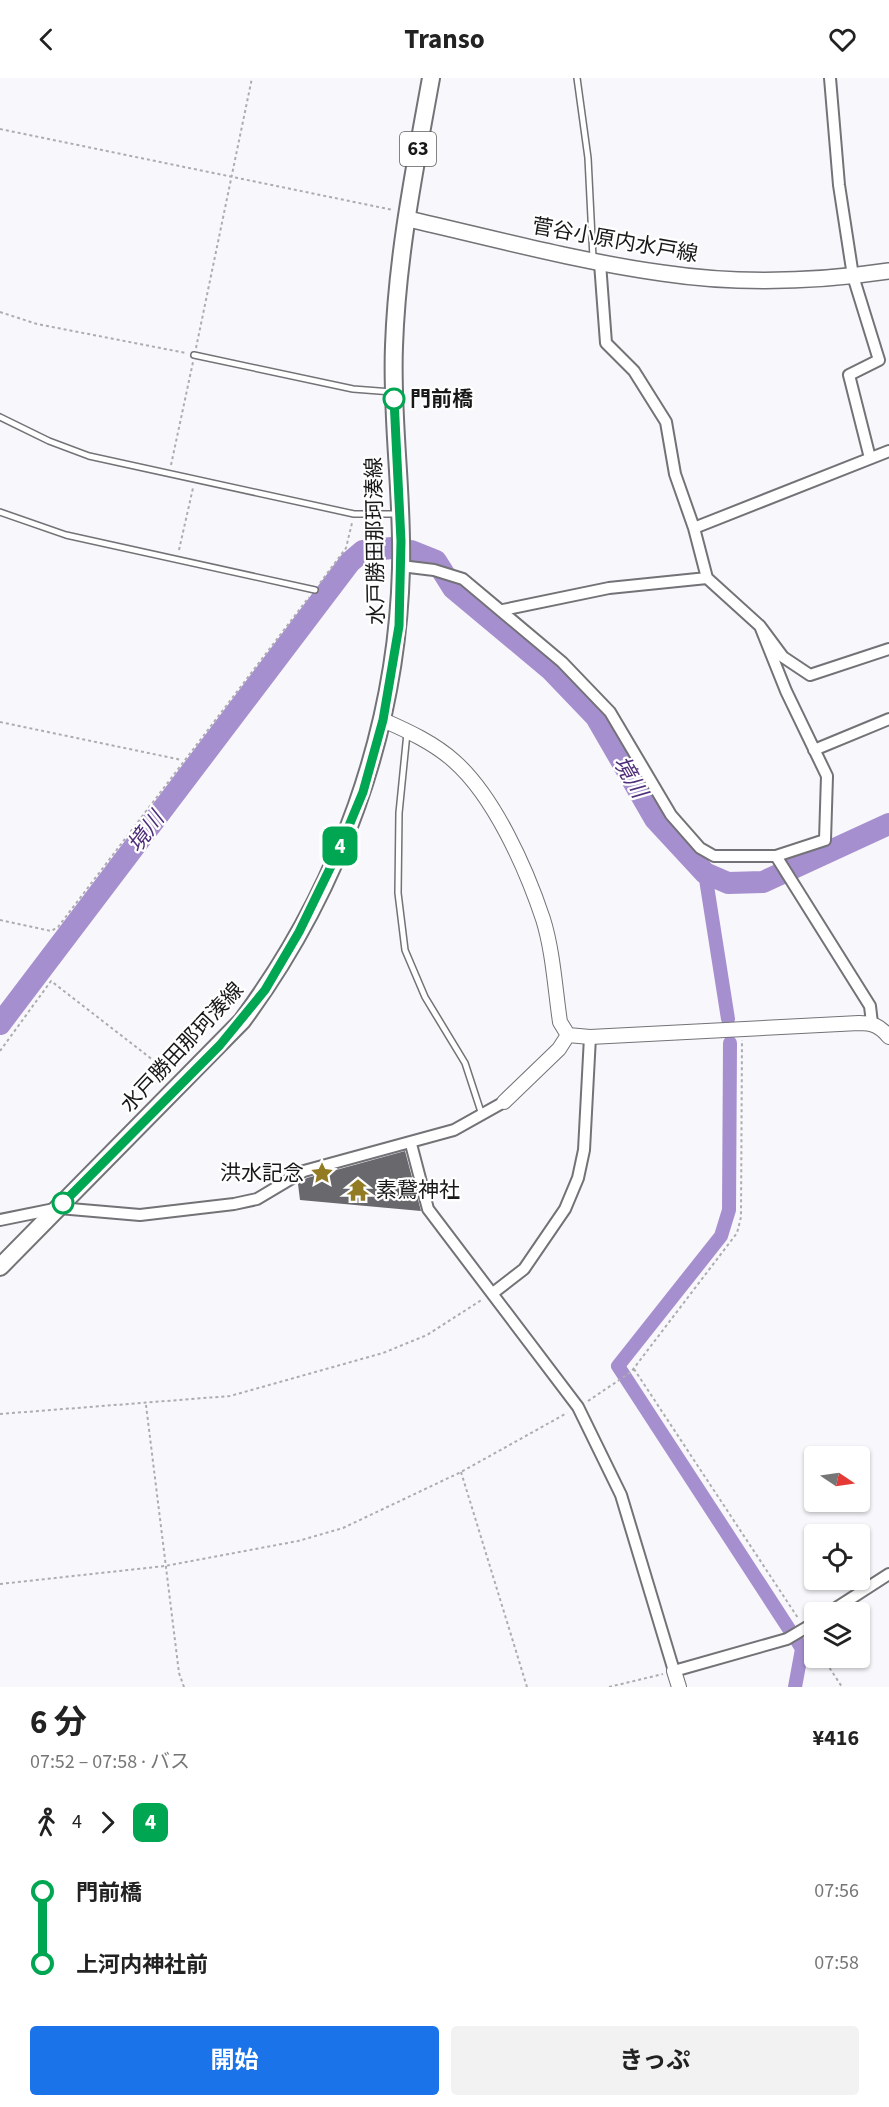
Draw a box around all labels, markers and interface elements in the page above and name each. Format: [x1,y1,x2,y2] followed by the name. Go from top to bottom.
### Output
[404,20,485,59] text: Transo
[30,23,63,56] icon: back
[826,23,859,56] icon: heart
[400,132,436,166] road number: 63
[530,211,700,269] street label: 菅谷小原内水戸線
[410,384,473,414] place label: 門前橋
[383,388,405,410] marker: 門前橋
[359,457,391,625] street label: 水戸勝田那珂湊線
[605,750,656,806] water label: 境川
[120,803,173,859] water label: 境川
[320,826,360,866] line badge: 4
[334,831,346,861] text: 4
[114,975,250,1119] street label: 水戸勝田那珂湊線
[220,1158,304,1188] place label: 洪水記念
[309,1160,335,1186] place icon: 洪水記念
[376,1175,460,1205] place label: 素鵞神社
[345,1177,371,1203] temple icon: 素鵞神社
[52,1192,74,1214] unlabelled marker
[804,1446,870,1512] north arrow
[804,1446,870,1668] map controls
[804,1524,870,1590] button: locate
[804,1602,870,1668] button: layers
[30,1699,87,1746] text: 6 分
[813,1722,859,1754] text: ¥416
[30,1748,190,1776] text: 07:52 – 07:58 · バス
[30,1806,63,1839] icon: walk
[91,1806,124,1839] icon: forward
[145,1807,156,1837] text: 4
[72,1808,82,1836] text: 4
[76,1877,142,1909] text: 門前橋
[814,1877,859,1905] text: 07:56
[76,1949,208,1981] text: 上河内神社前
[814,1949,859,1977] text: 07:58
[30,2026,439,2095] button: 開始
[451,2026,859,2095] button: きっぷ

